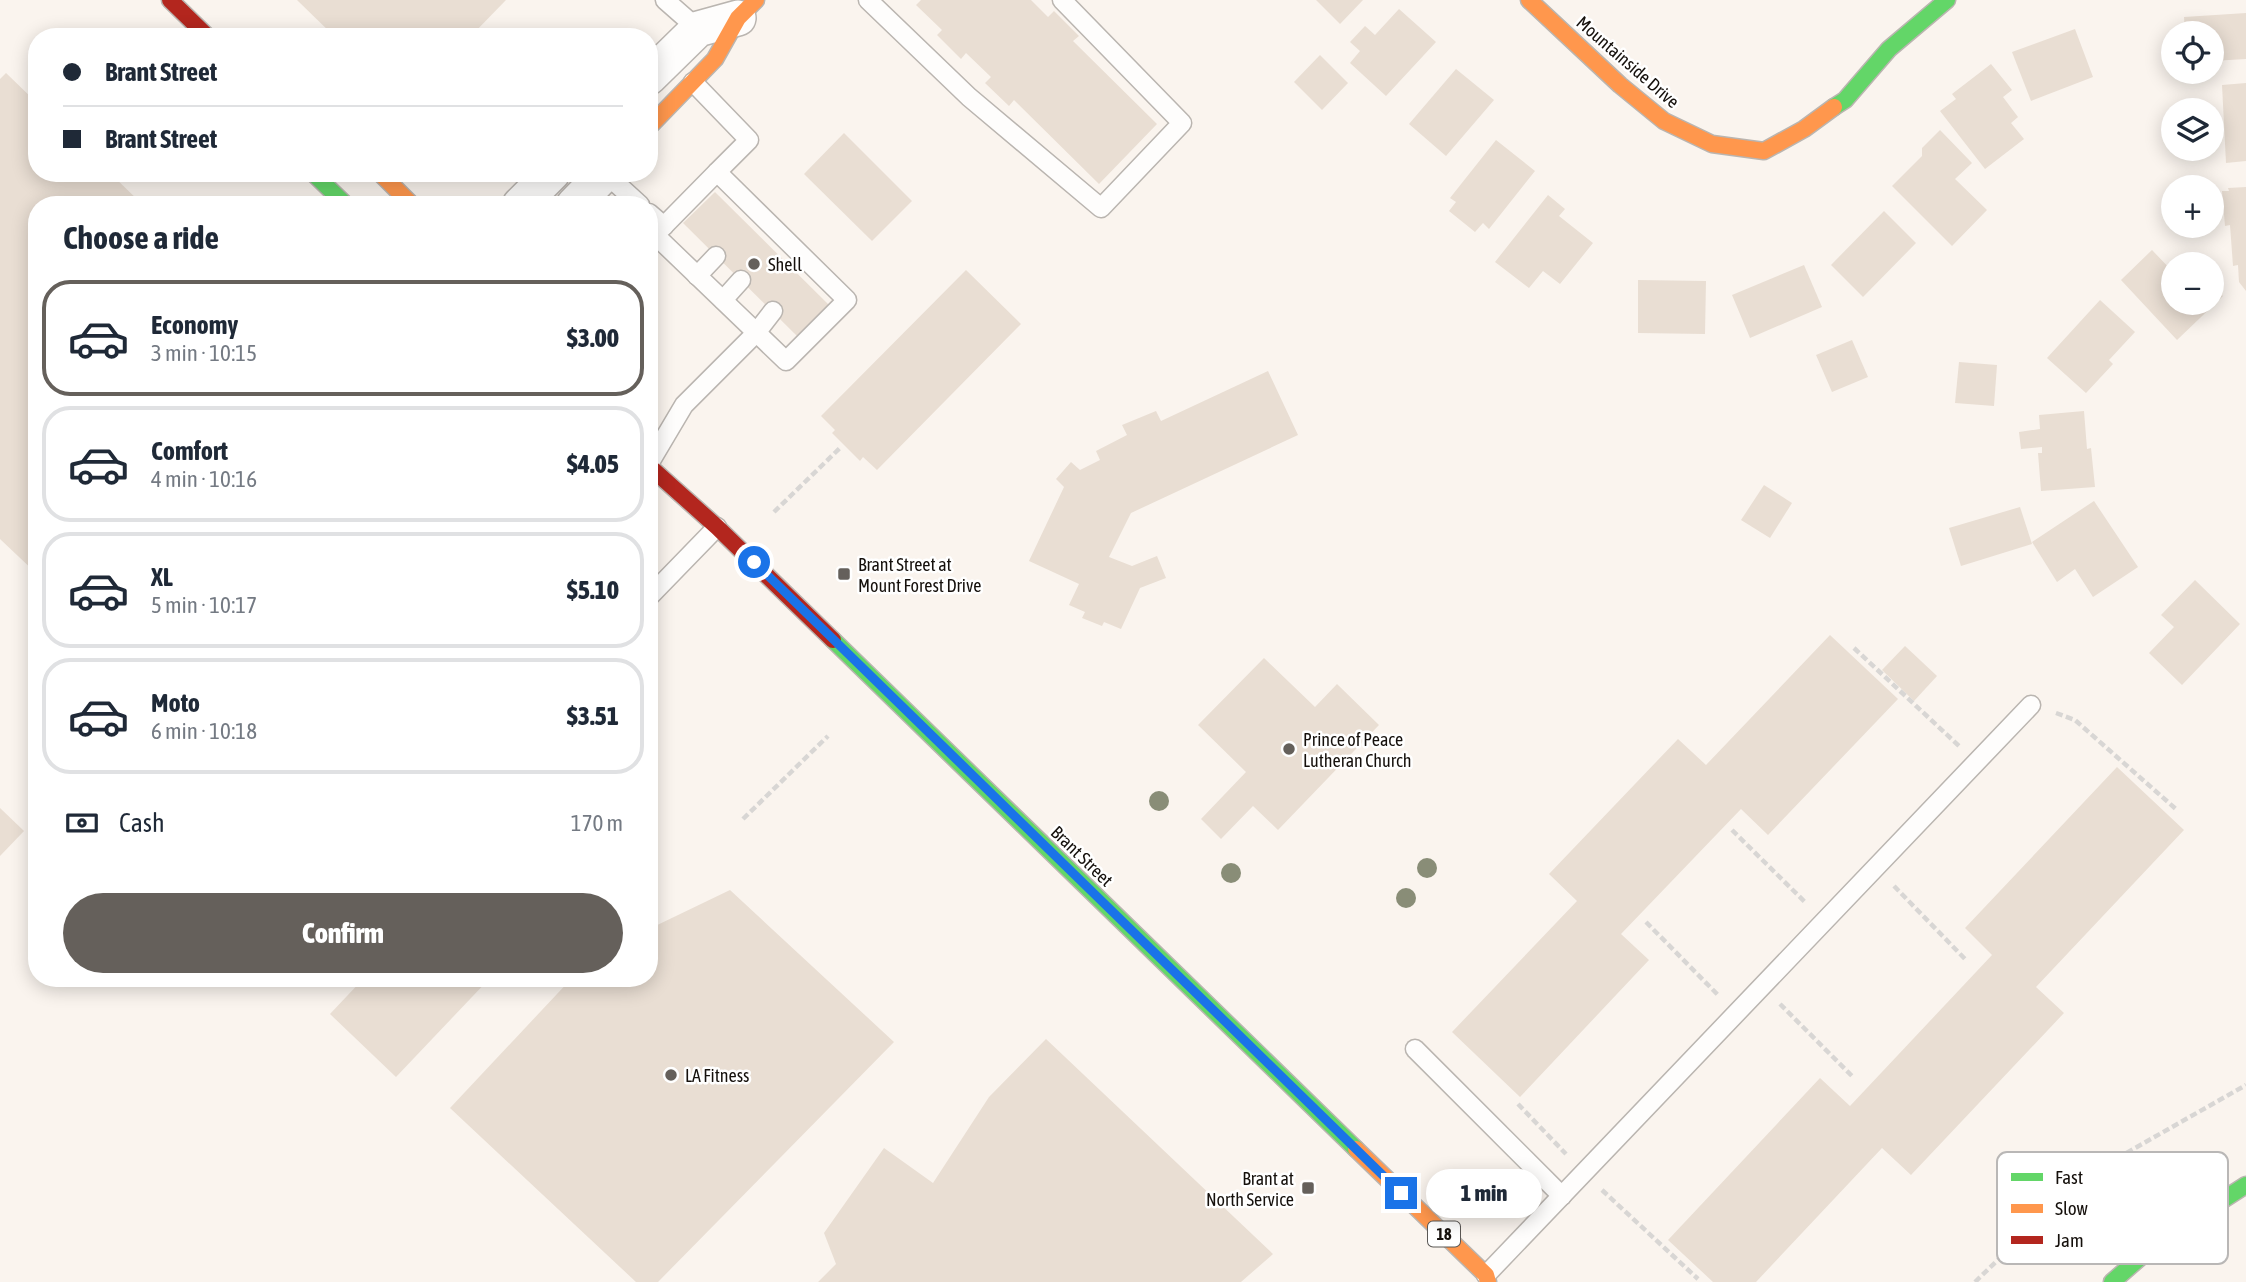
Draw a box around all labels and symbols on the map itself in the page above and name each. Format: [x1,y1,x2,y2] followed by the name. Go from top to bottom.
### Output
[1572,12,1684,112] street label: Mountainside Drive
[768,254,802,275] place label: Shell
[746,256,762,272] marker: Shell
[738,546,770,578] route start
[858,554,981,596] place label: Brant Street at Mount Forest Drive
[836,566,852,582] marker: Brant Street at Mount Forest Drive
[1303,729,1412,771] place label: Prince of Peace Lutheran Church
[1281,741,1297,757] marker: Prince of Peace Lutheran Church
[1047,821,1117,891] street label: Brant Street
[685,1065,749,1086] place label: LA Fitness
[663,1067,679,1083] marker: LA Fitness
[1997,1152,2228,1264] legend
[2055,1166,2083,1188] text: Fast
[1206,1168,1294,1210] place label: Brant at North Service
[1426,1168,1541,1218] callout: 1 min
[1385,1177,1417,1209] route end
[1300,1180,1316,1196] marker: Brant at North Service
[2055,1197,2089,1219] text: Slow
[1428,1222,1460,1246] road number: 18
[2055,1229,2084,1251] text: Jam

